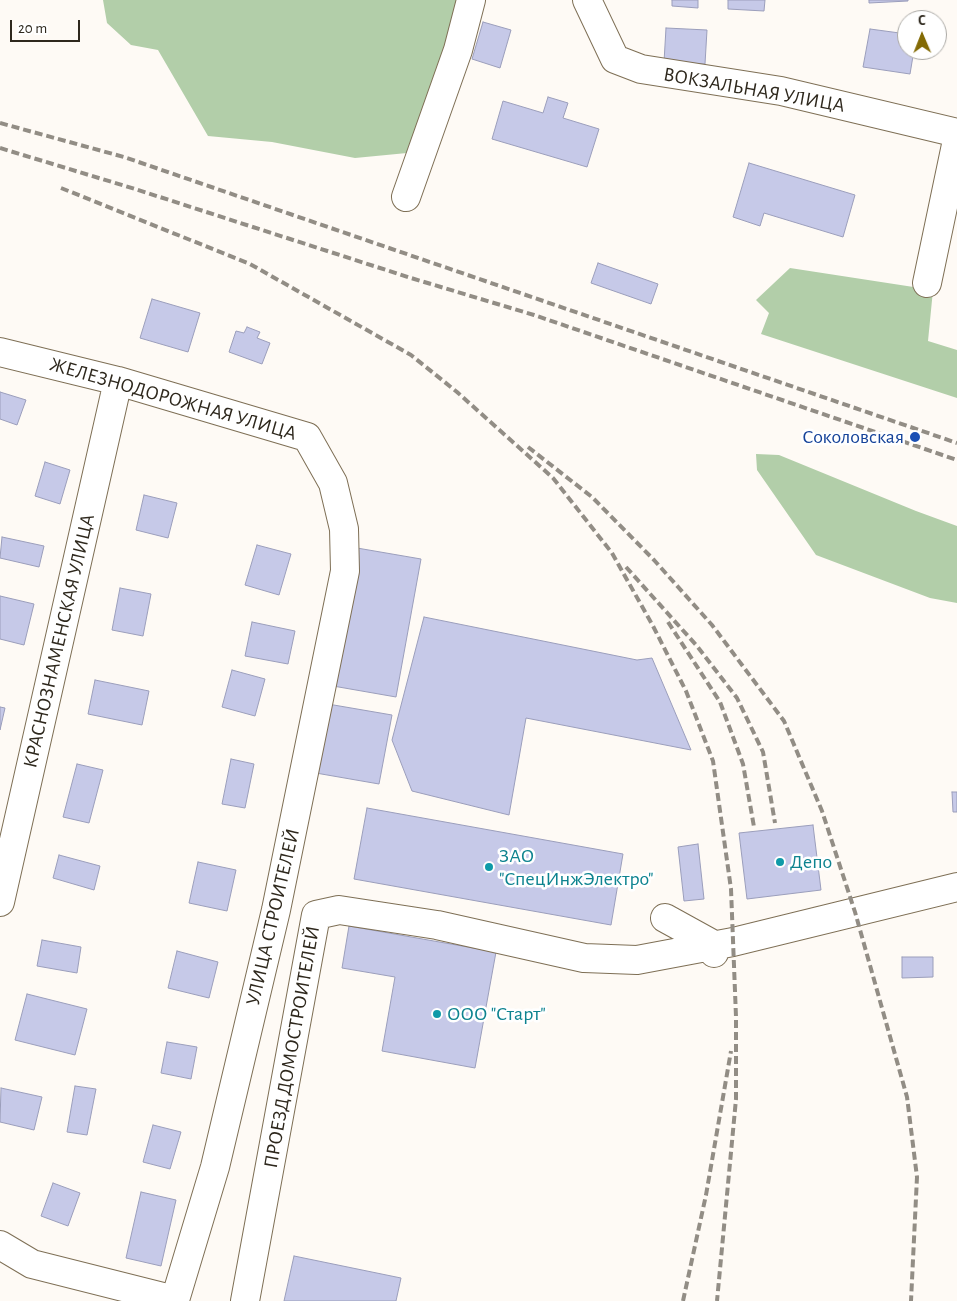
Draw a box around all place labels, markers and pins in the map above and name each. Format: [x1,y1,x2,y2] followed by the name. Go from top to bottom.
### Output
[802,425,904,449] place label: Соколовская
[908,430,922,444] marker: Соколовская
[499,844,654,891] place label: ЗАО "СпецИнжЭлектро"
[790,850,832,874] place label: Депо
[774,856,786,868] marker: Депо
[483,861,495,873] marker: ЗАО "СпецИнжЭлектро"
[447,1002,546,1026] place label: ООО "Старт"
[431,1008,443,1020] marker: ООО "Старт"

